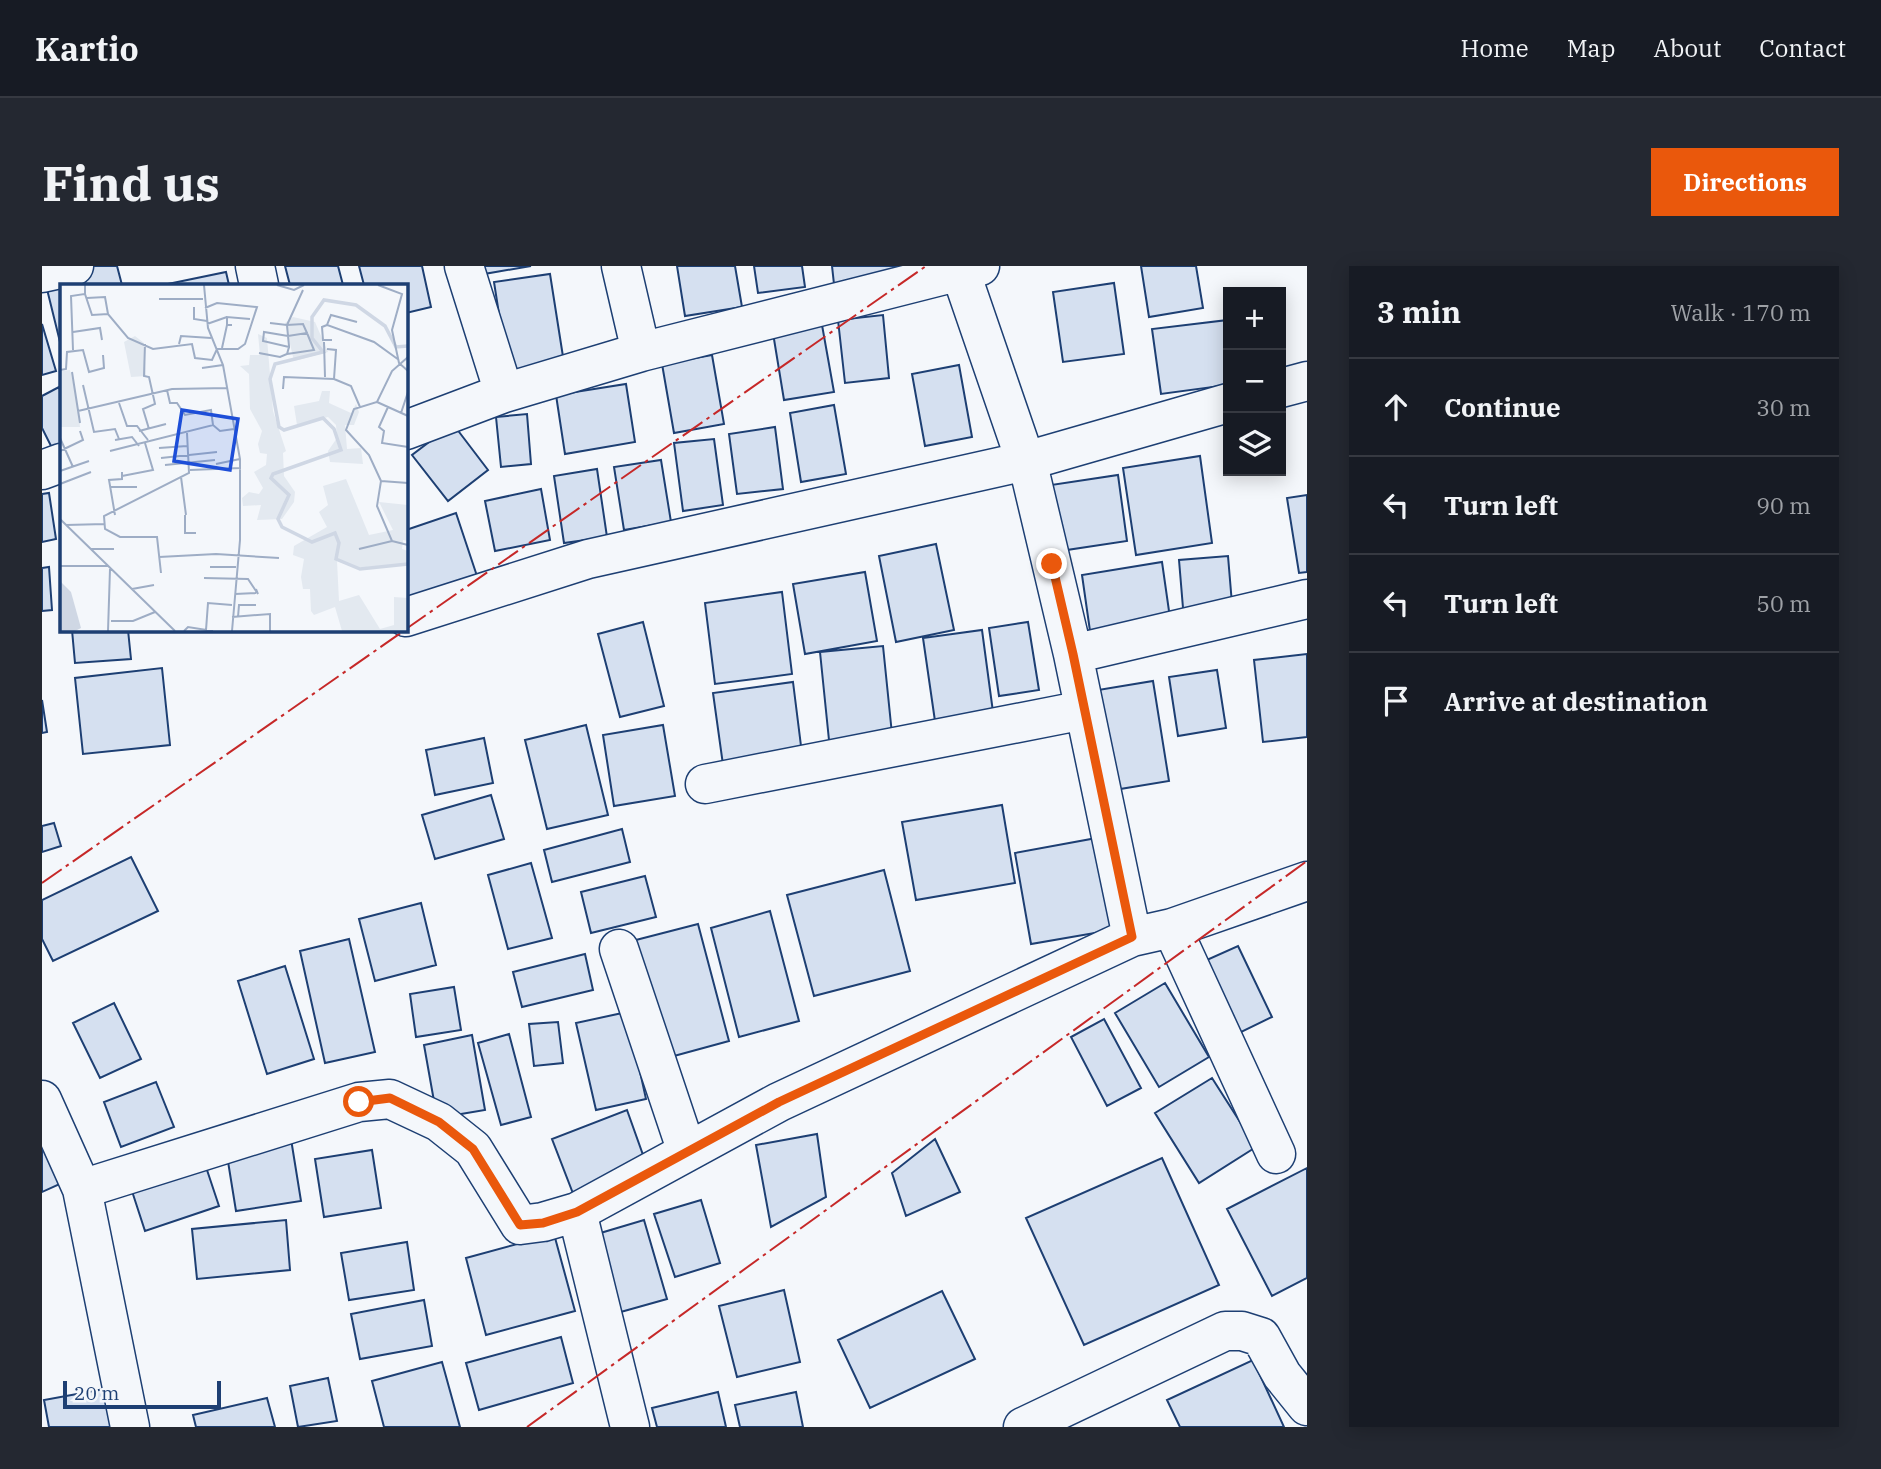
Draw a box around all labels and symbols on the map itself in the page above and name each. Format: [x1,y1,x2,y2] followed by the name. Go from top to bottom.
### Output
[60,284,408,632] inset map
[1036,548,1067,579] route end
[343,1086,374,1117] route start
[63,1378,220,1410] scale bar

